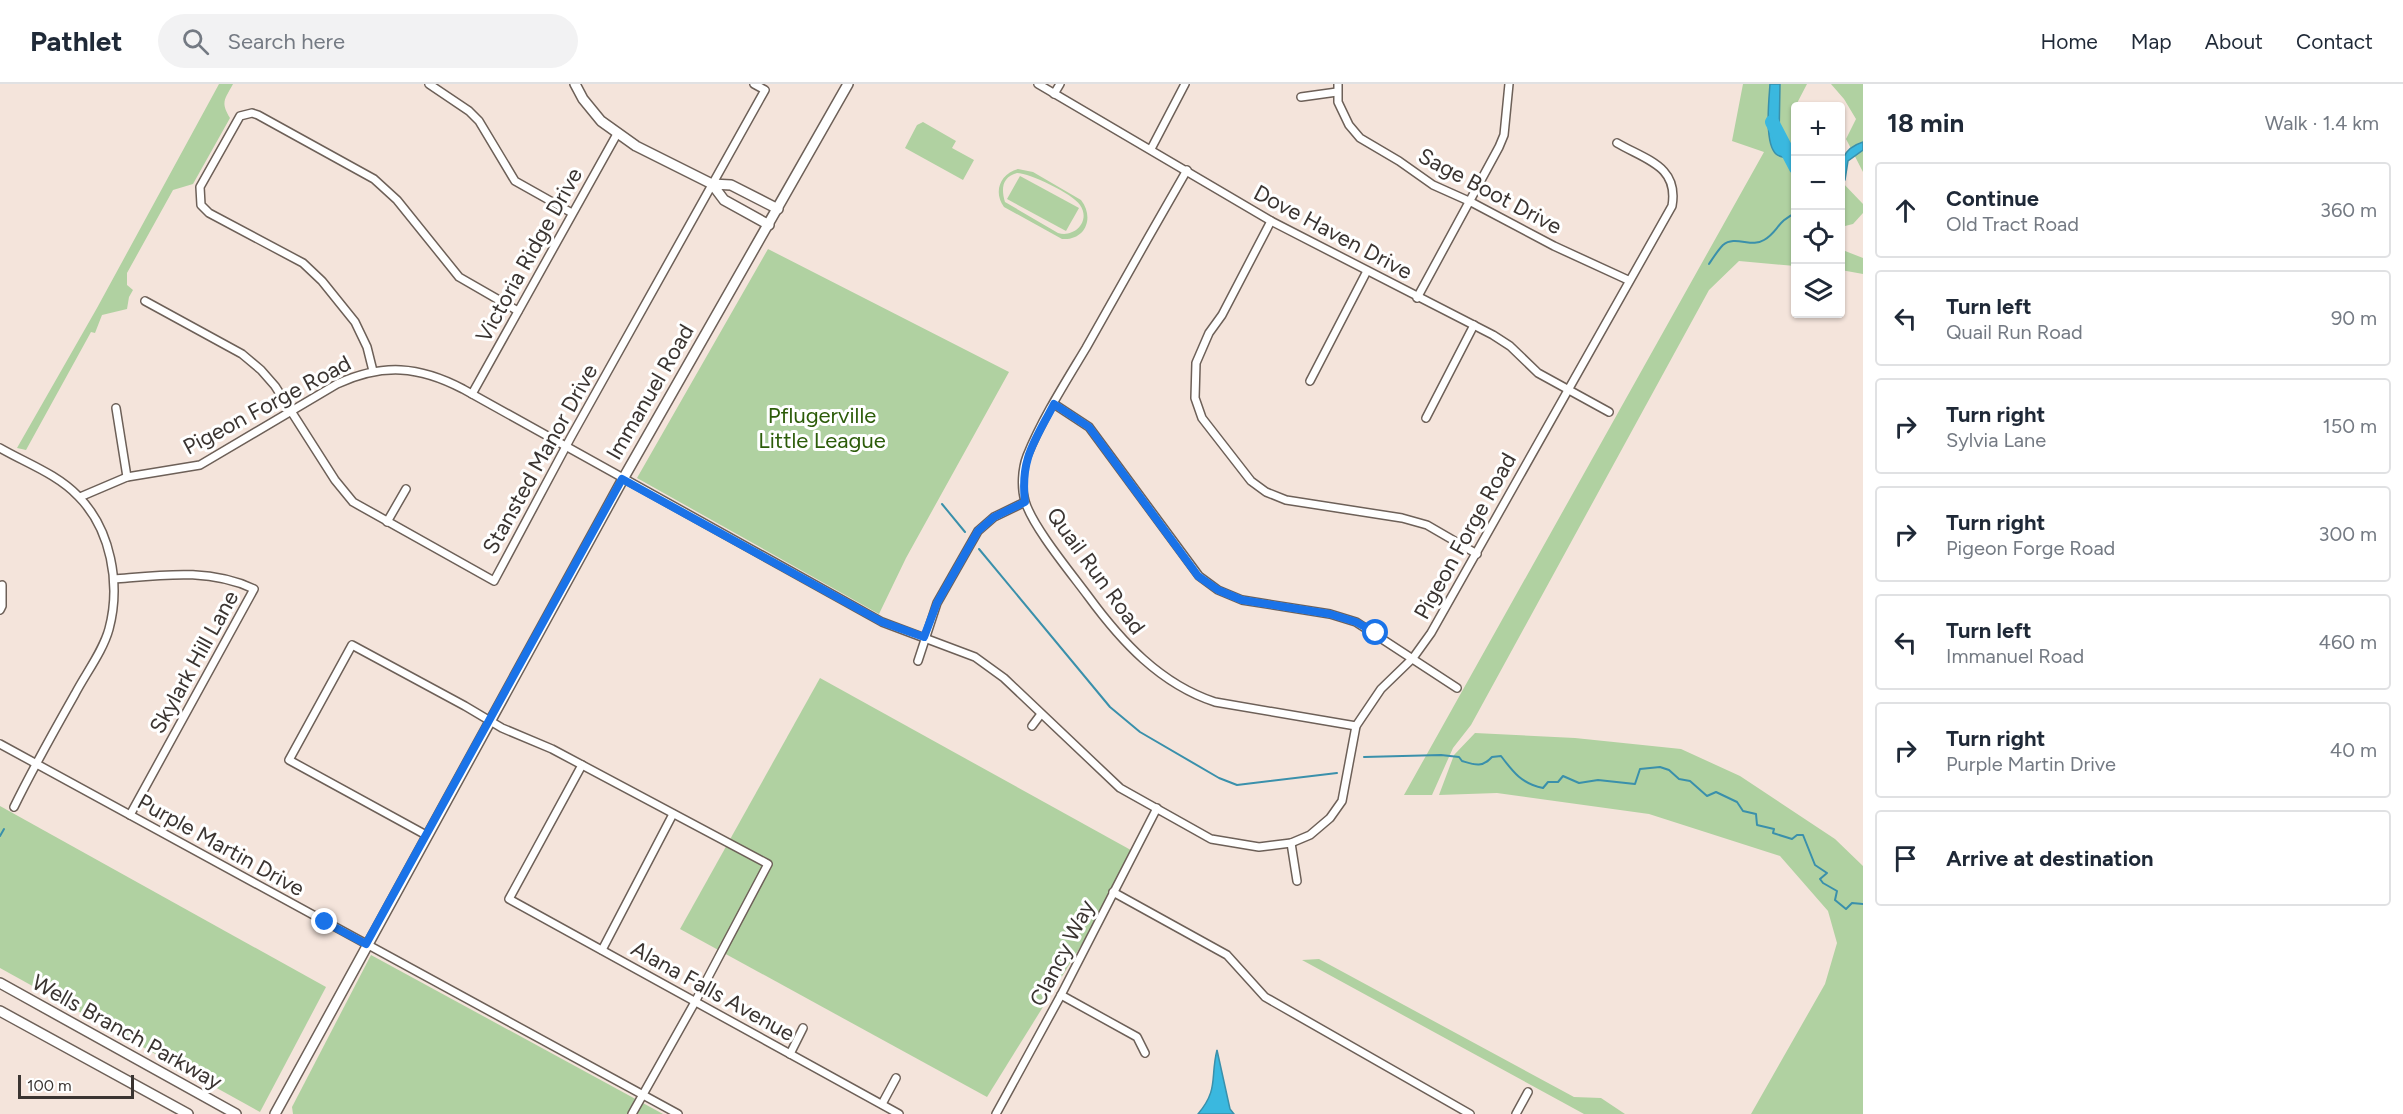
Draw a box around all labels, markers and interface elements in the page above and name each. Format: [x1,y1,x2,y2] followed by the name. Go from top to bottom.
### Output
[158,14,578,68] search box
[30,24,122,58] text: Pathlet
[179,25,212,58] icon: search
[227,28,345,55] text: Search here
[2041,29,2098,54] text: Home
[2131,29,2172,54] text: Map
[2205,29,2263,54] text: About
[2296,29,2373,54] text: Contact
[1791,102,1845,318] map controls
[1791,102,1845,156] button: +
[1887,107,1964,139] text: 18 min
[2265,111,2379,135] text: Walk · 1.4 km
[1414,142,1566,240] street label: Sage Boot Drive
[1791,156,1845,210] button: −
[470,163,588,347] street label: Victoria Ridge Drive
[1249,179,1417,285] street label: Dove Haven Drive
[1946,185,2039,212] text: Continue
[1889,194,1922,227] icon: ahead
[2320,198,2377,222] text: 360 m
[1791,210,1845,264] button: locate
[1946,212,2079,236] text: Old Tract Road
[1791,264,1845,318] button: layers
[1946,293,2032,320] text: Turn left
[1889,302,1922,335] icon: left
[2331,306,2377,330] text: 90 m
[600,319,700,465] street label: Immanuel Road
[1946,320,2083,344] text: Quail Run Road
[178,349,356,461] street label: Pigeon Forge Road
[477,359,603,559] street label: Stansted Manor Drive
[1946,401,2045,428] text: Turn right
[758,402,886,454] park label: Pflugerville Little League
[1889,410,1922,443] icon: right
[2322,414,2377,438] text: 150 m
[1946,428,2046,452] text: Sylvia Lane
[1408,448,1522,624] street label: Pigeon Forge Road
[1041,502,1151,640] street label: Quail Run Road
[1946,509,2045,536] text: Turn right
[1889,518,1922,551] icon: right
[2319,522,2377,546] text: 300 m
[1946,536,2115,560] text: Pigeon Forge Road
[144,586,244,738] street label: Skylark Hill Lane
[1946,617,2032,644] text: Turn left
[1362,619,1388,645] route start
[1889,626,1922,659] icon: left
[2318,630,2377,654] text: 460 m
[1946,644,2084,668] text: Immanuel Road
[1946,725,2045,752] text: Turn right
[1889,734,1922,767] icon: right
[2330,738,2377,762] text: 40 m
[1946,752,2116,776] text: Purple Martin Drive
[133,788,309,902] street label: Purple Martin Drive
[1889,842,1922,875] icon: arrive
[1946,845,2154,872] text: Arrive at destination
[1024,895,1100,1011] street label: Clancy Way
[311,908,337,934] route end
[627,935,799,1047] street label: Alana Falls Avenue
[27,969,227,1096] street label: Wells Branch Parkway
[18,1072,134,1100] scale bar
[27,1076,72,1095] text: 100 m

